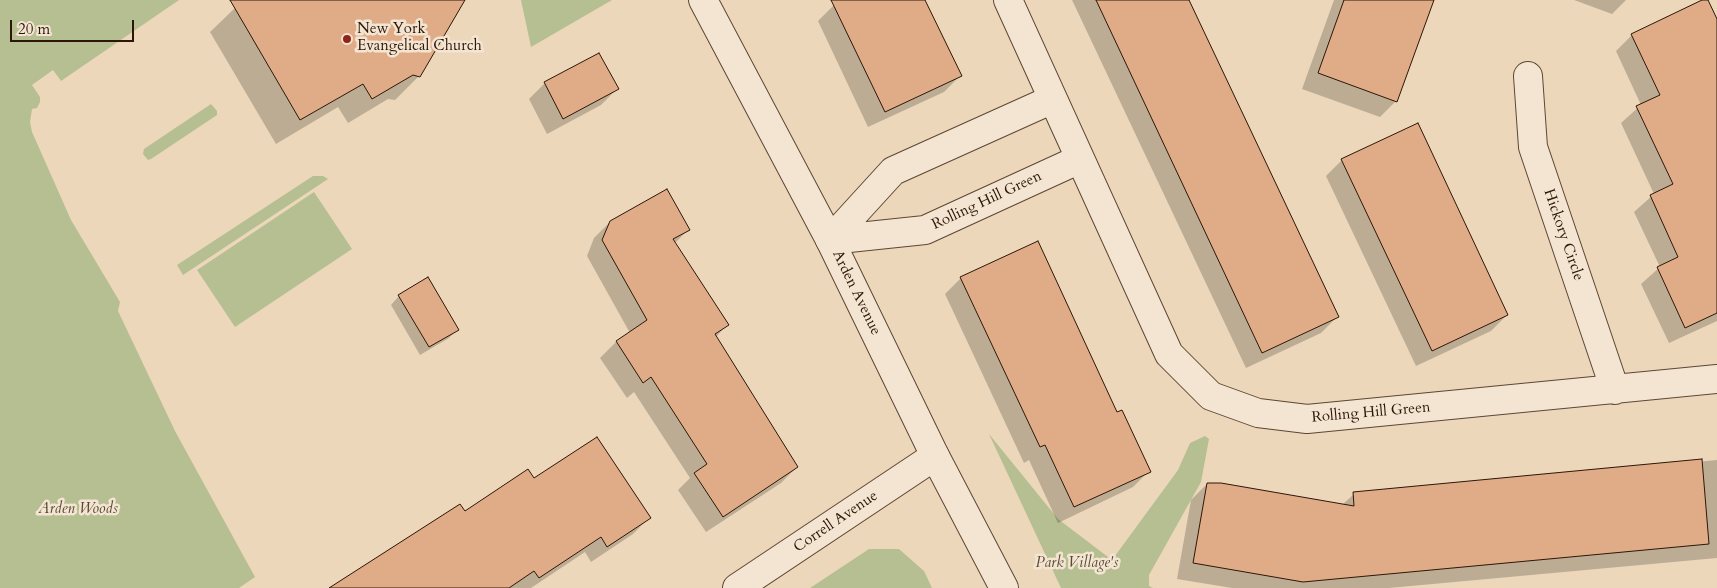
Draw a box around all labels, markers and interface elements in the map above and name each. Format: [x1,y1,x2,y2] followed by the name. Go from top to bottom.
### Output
[12,10,136,42] scale bar
[18,19,50,39] text: 20 m
[357,21,482,56] place label: New York Evangelical Church
[341,33,353,45] marker: New York Evangelical Church
[929,168,1045,234] street label: Rolling Hill Green
[1539,187,1587,283] street label: Hickory Circle
[828,248,884,338] street label: Arden Avenue
[1311,399,1431,427] street label: Rolling Hill Green
[790,487,882,557] street label: Correll Avenue
[38,501,118,519] park label: Arden Woods
[1036,555,1118,573] park label: Park Village's

